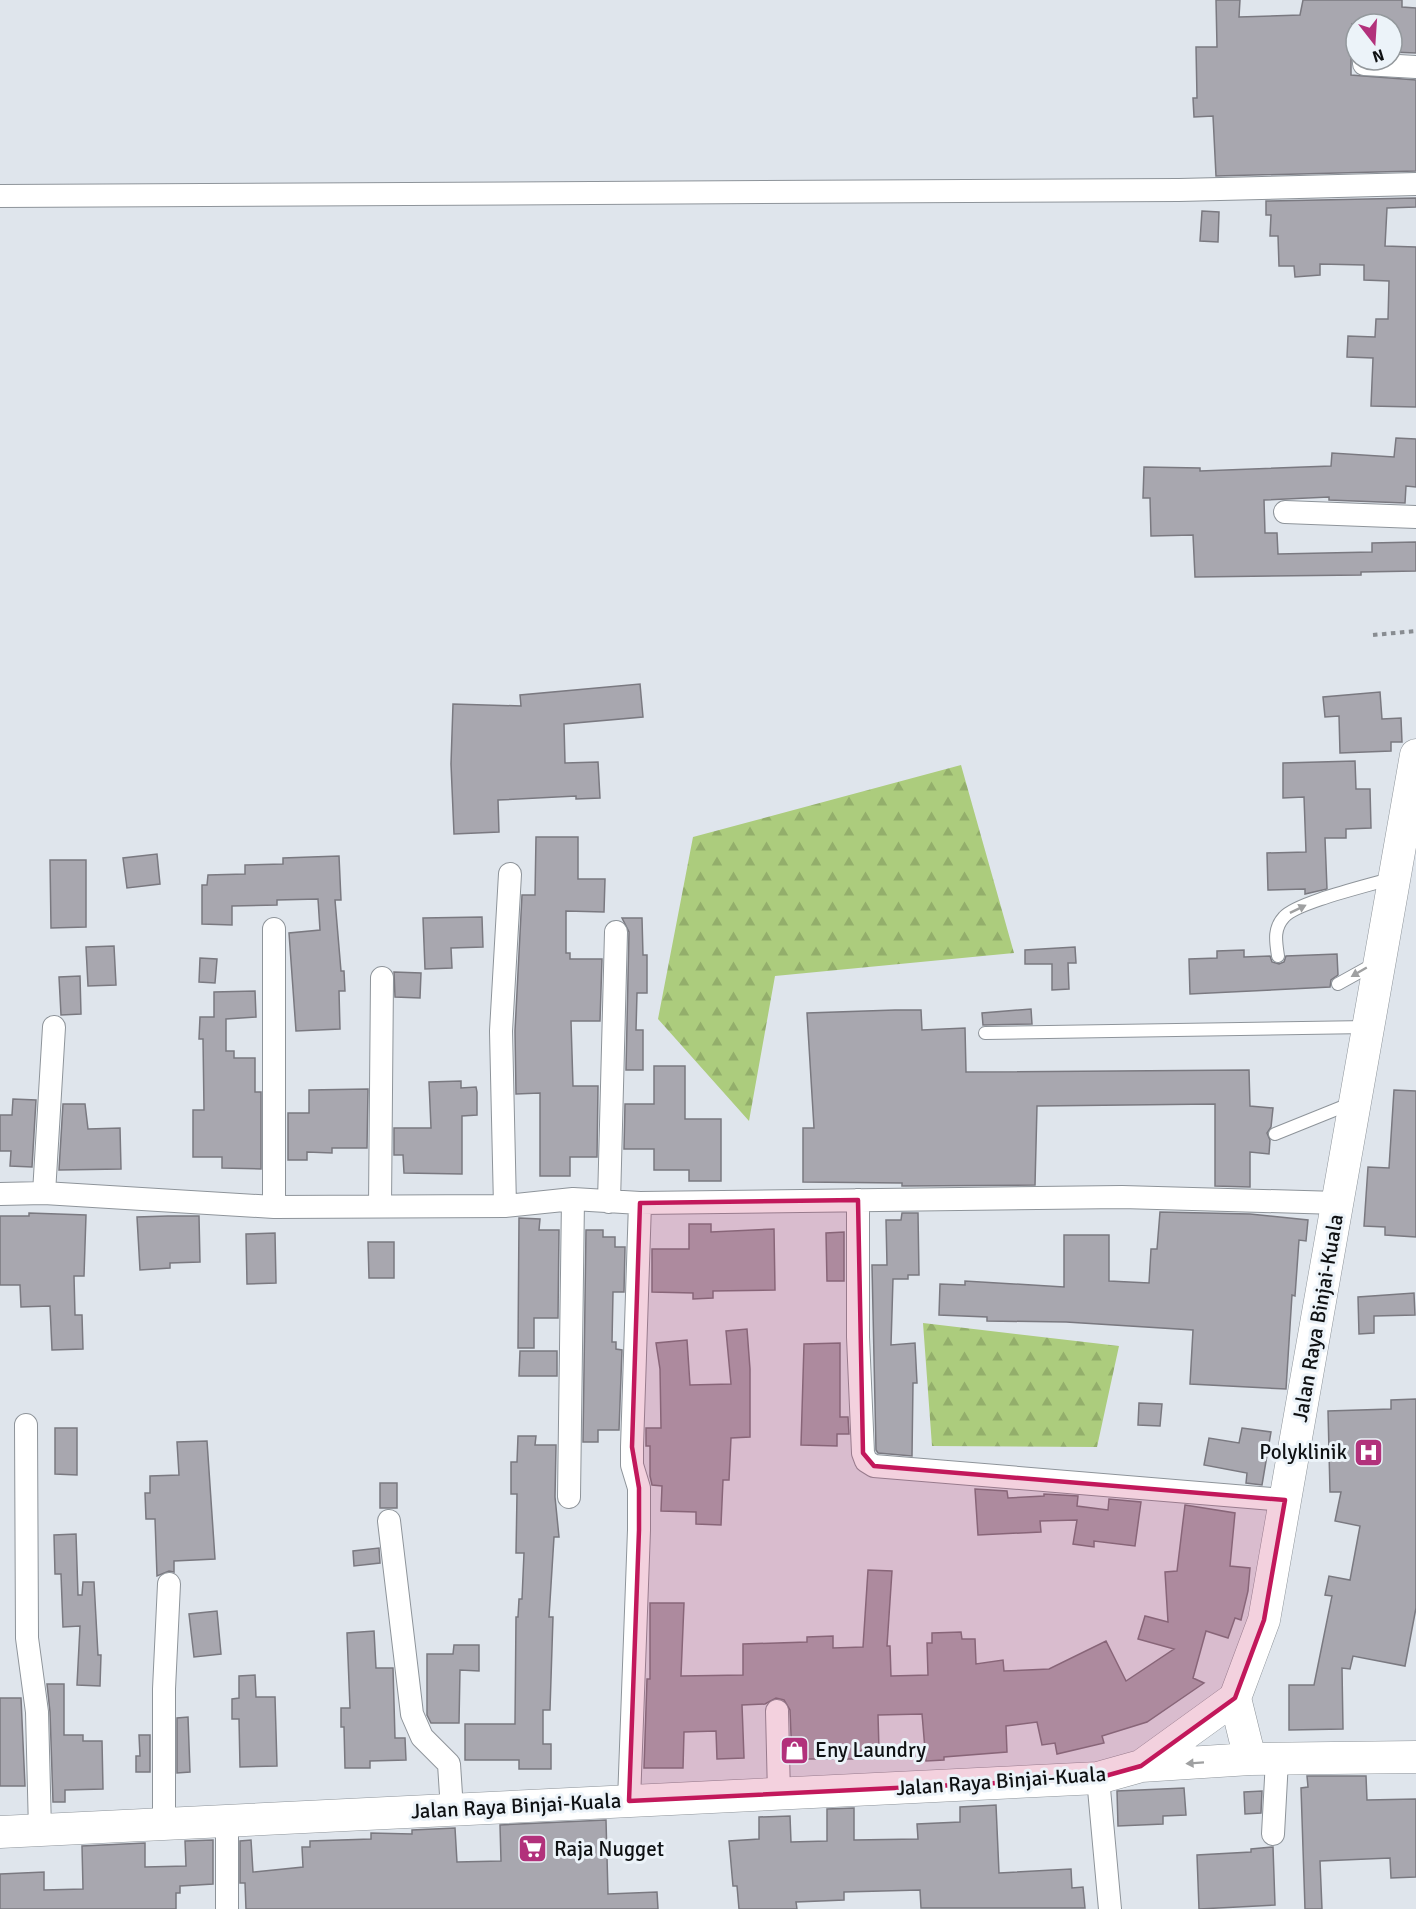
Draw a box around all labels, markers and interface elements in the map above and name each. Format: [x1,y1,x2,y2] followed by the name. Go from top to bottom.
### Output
[1344,12,1404,72] north arrow
[1370,44,1386,67] text: N
[1290,904,1307,913] one-way arrow
[1350,967,1367,977] one-way arrow
[1287,1212,1349,1424] street label: Jalan Raya Binjai-Kuala
[1352,1436,1384,1468] hospital icon: Polyklinik
[1259,1439,1347,1465] place label: Polyklinik
[778,1734,810,1766] shop icon: Eny Laundry
[815,1737,926,1763] place label: Eny Laundry
[1186,1758,1205,1768] one-way arrow
[895,1761,1107,1801] street label: Jalan Raya Binjai-Kuala
[410,1788,622,1824] street label: Jalan Raya Binjai-Kuala
[517,1833,549,1865] supermarket icon: Raja Nugget
[554,1836,664,1862] place label: Raja Nugget

